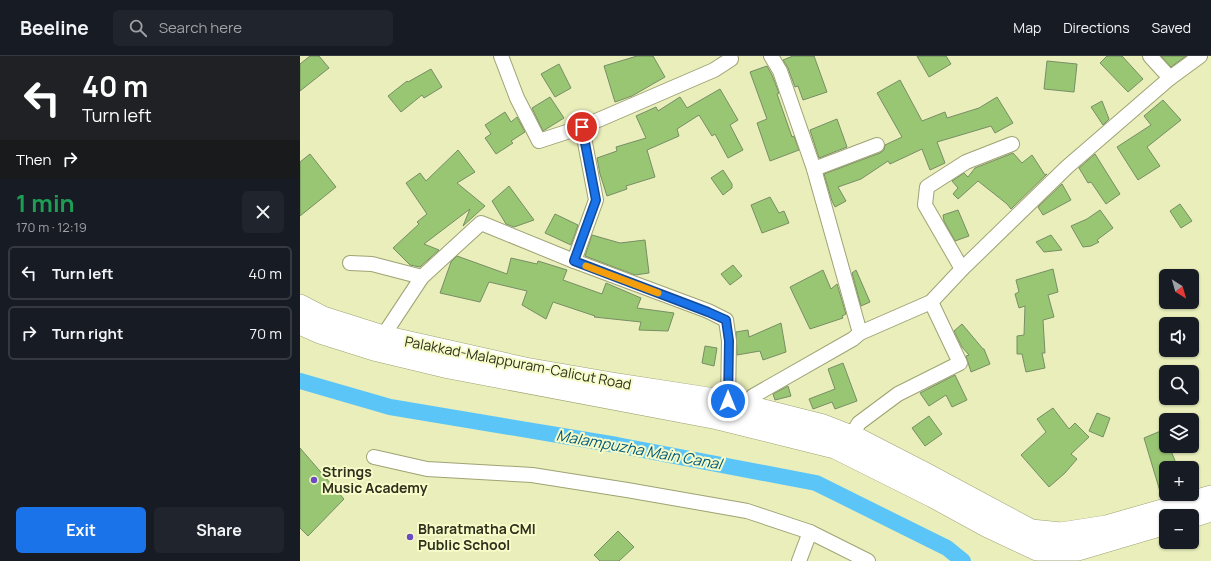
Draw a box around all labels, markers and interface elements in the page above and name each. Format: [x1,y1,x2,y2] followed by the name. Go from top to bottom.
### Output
[113,10,393,46] search box
[20,15,89,41] text: Beeline
[127,17,149,39] icon: search
[159,17,242,38] text: Search here
[1013,18,1041,37] text: Map
[1063,18,1130,37] text: Directions
[1152,18,1191,37] text: Saved
[82,67,148,105] text: 40 m
[16,72,68,124] icon: left
[82,103,152,127] text: Turn left
[565,110,599,144] pin
[571,116,593,138] icon: arrive
[59,148,81,170] icon: right
[16,149,51,170] text: Then
[16,186,75,219] text: 1 min
[242,191,284,233] button: close
[16,218,87,236] text: 170 m · 12:19
[18,262,40,284] icon: left
[52,263,114,284] text: Turn left
[248,263,282,284] text: 40 m
[1159,269,1199,309] north arrow
[1159,269,1199,549] map controls
[1159,317,1199,357] button: sound
[18,322,40,344] icon: right
[52,323,123,344] text: Turn right
[250,323,282,344] text: 70 m
[403,331,633,394] street label: Palakkad-Malappuram-Calicut Road
[1159,365,1199,405] button: search
[707,380,749,422] position arrow
[1159,413,1199,453] button: layers
[555,425,726,475] water label: Malampuzha Main Canal
[1159,461,1199,501] button: +
[322,462,428,497] place label: Strings Music Academy
[309,475,319,485] marker: Strings Music Academy
[16,507,146,553] button: Exit
[154,507,284,553] button: Share
[1159,509,1199,549] button: −
[418,519,536,554] place label: Bharatmatha CMI Public School
[405,532,415,542] marker: Bharatmatha CMI Public School

